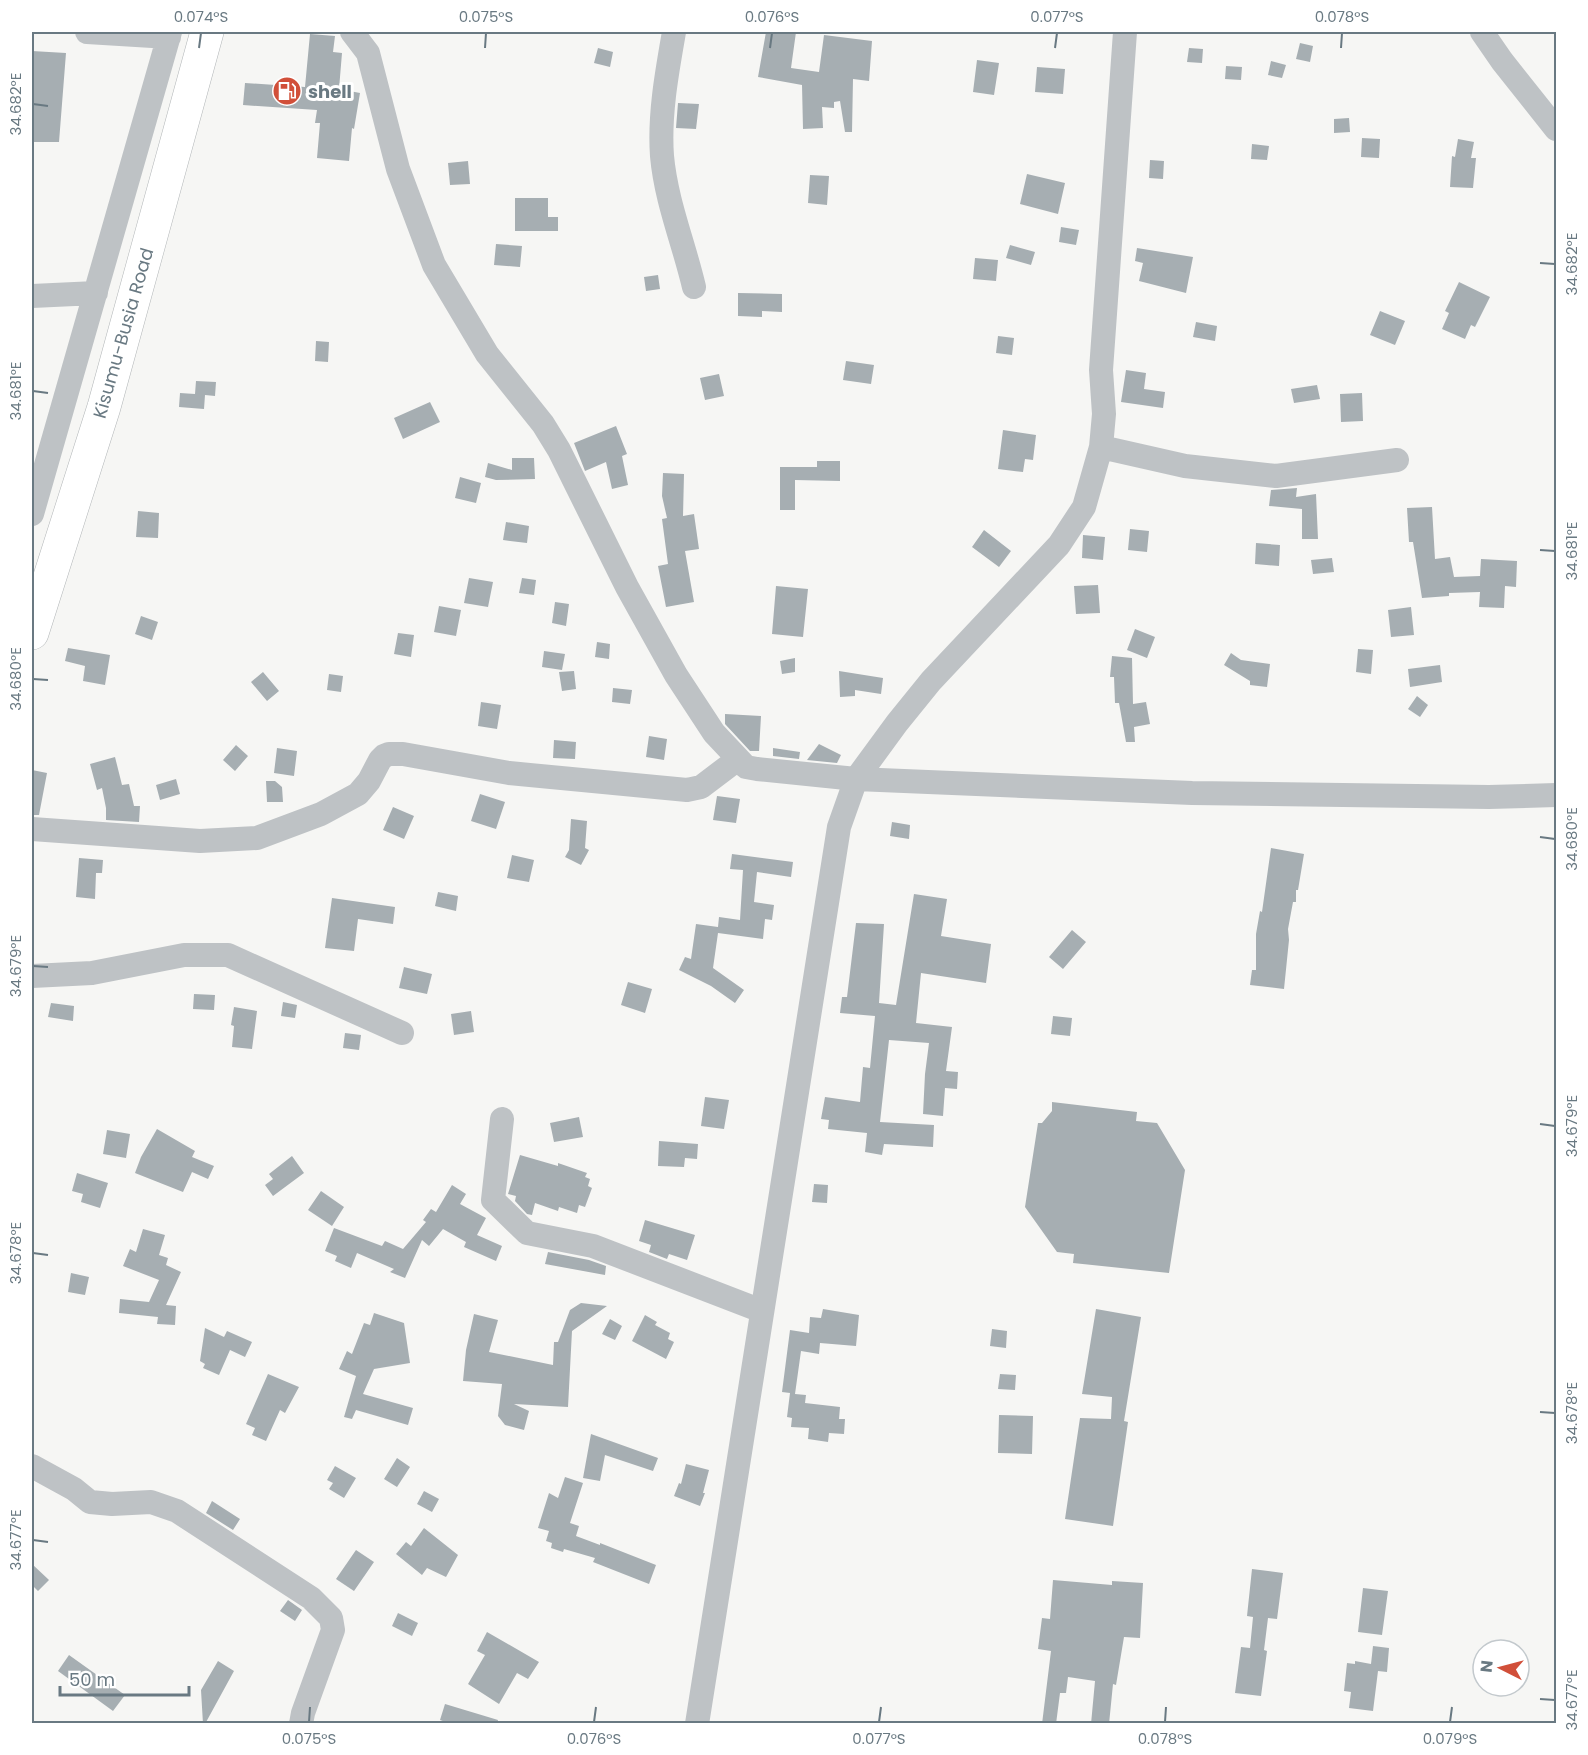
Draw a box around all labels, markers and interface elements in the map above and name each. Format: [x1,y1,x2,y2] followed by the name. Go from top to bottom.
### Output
[174,6,228,27] text: 0.074°S
[459,6,513,27] text: 0.075°S
[745,6,799,27] text: 0.076°S
[1030,6,1084,27] text: 0.077°S
[1315,6,1369,27] text: 0.078°S
[5,73,26,135] text: 34.682°E
[271,75,303,107] fuel station icon: shell
[308,79,352,104] place label: shell
[1561,233,1582,295] text: 34.682°E
[87,245,159,421] street label: Kisumu-Busia Road
[5,361,26,421] text: 34.681°E
[1561,521,1582,581] text: 34.681°E
[5,647,26,711] text: 34.680°E
[1561,807,1582,871] text: 34.680°E
[5,935,26,997] text: 34.679°E
[1561,1095,1582,1157] text: 34.679°E
[5,1222,26,1284] text: 34.678°E
[1561,1382,1582,1444] text: 34.678°E
[5,1509,26,1571] text: 34.677°E
[1471,1638,1531,1698] north arrow
[60,1659,189,1697] scale bar
[1475,1659,1499,1674] text: N
[69,1667,115,1692] text: 50 m
[1561,1669,1582,1731] text: 34.677°E
[282,1728,336,1749] text: 0.075°S
[567,1728,621,1749] text: 0.076°S
[852,1728,906,1749] text: 0.077°S
[1138,1728,1192,1749] text: 0.078°S
[1423,1728,1477,1749] text: 0.079°S

